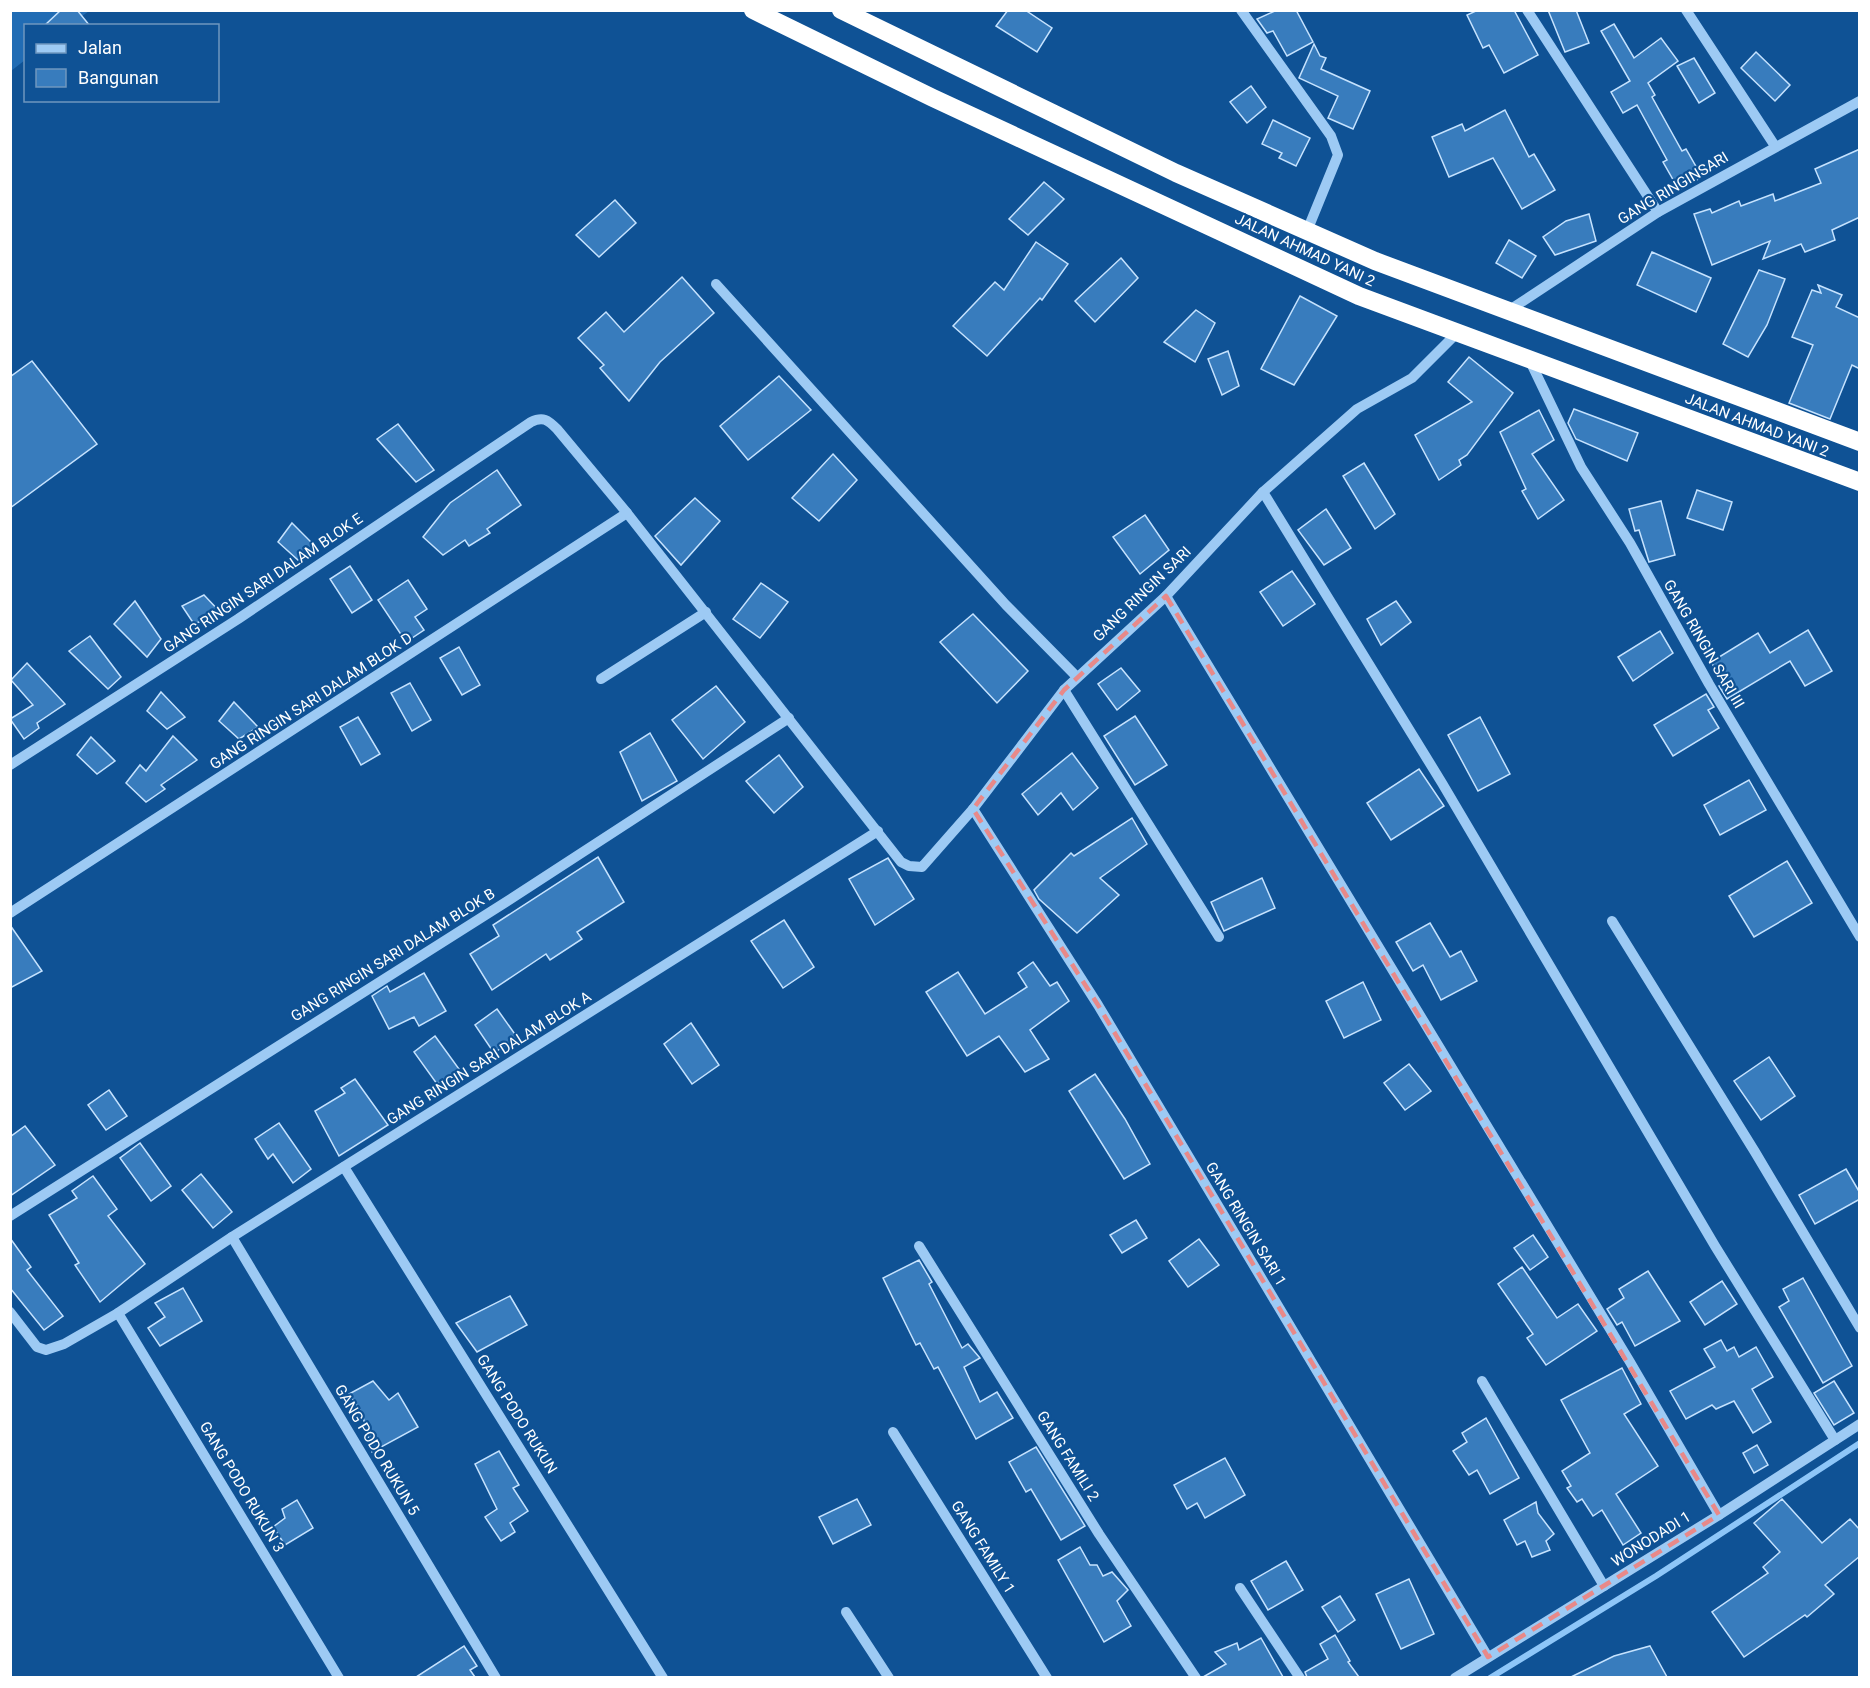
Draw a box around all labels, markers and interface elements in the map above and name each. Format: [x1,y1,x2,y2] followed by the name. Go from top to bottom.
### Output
[24,24,219,102] legend
[78,37,122,58] text: Jalan
[78,67,159,88] text: Bangunan
[1614,148,1732,228] street label: GANG RINGINSARI
[1232,210,1378,290] street label: JALAN AHMAD YANI 2
[1683,389,1831,461] street label: JALAN AHMAD YANI 2
[160,509,366,657] street label: GANG RINGIN SARI DALAM BLOK E
[1089,543,1195,645] street label: GANG RINGIN SARI
[1660,577,1748,711] street label: GANG RINGIN SARI III
[206,629,416,773] street label: GANG RINGIN SARI DALAM BLOK D
[288,885,498,1025] street label: GANG RINGIN SARI DALAM BLOK B
[383,987,595,1129] street label: GANG RINGIN SARI DALAM BLOK A
[1202,1159,1290,1289] street label: GANG RINGIN SARI 1
[473,1351,561,1477] street label: GANG PODO RUKUN
[331,1381,423,1519] street label: GANG PODO RUKUN 5
[1033,1408,1103,1504] street label: GANG FAMILI 2
[196,1418,288,1556] street label: GANG PODO RUKUN 3
[947,1497,1019,1597] street label: GANG FAMILY 1
[1608,1507,1694,1571] street label: WONODADI 1

